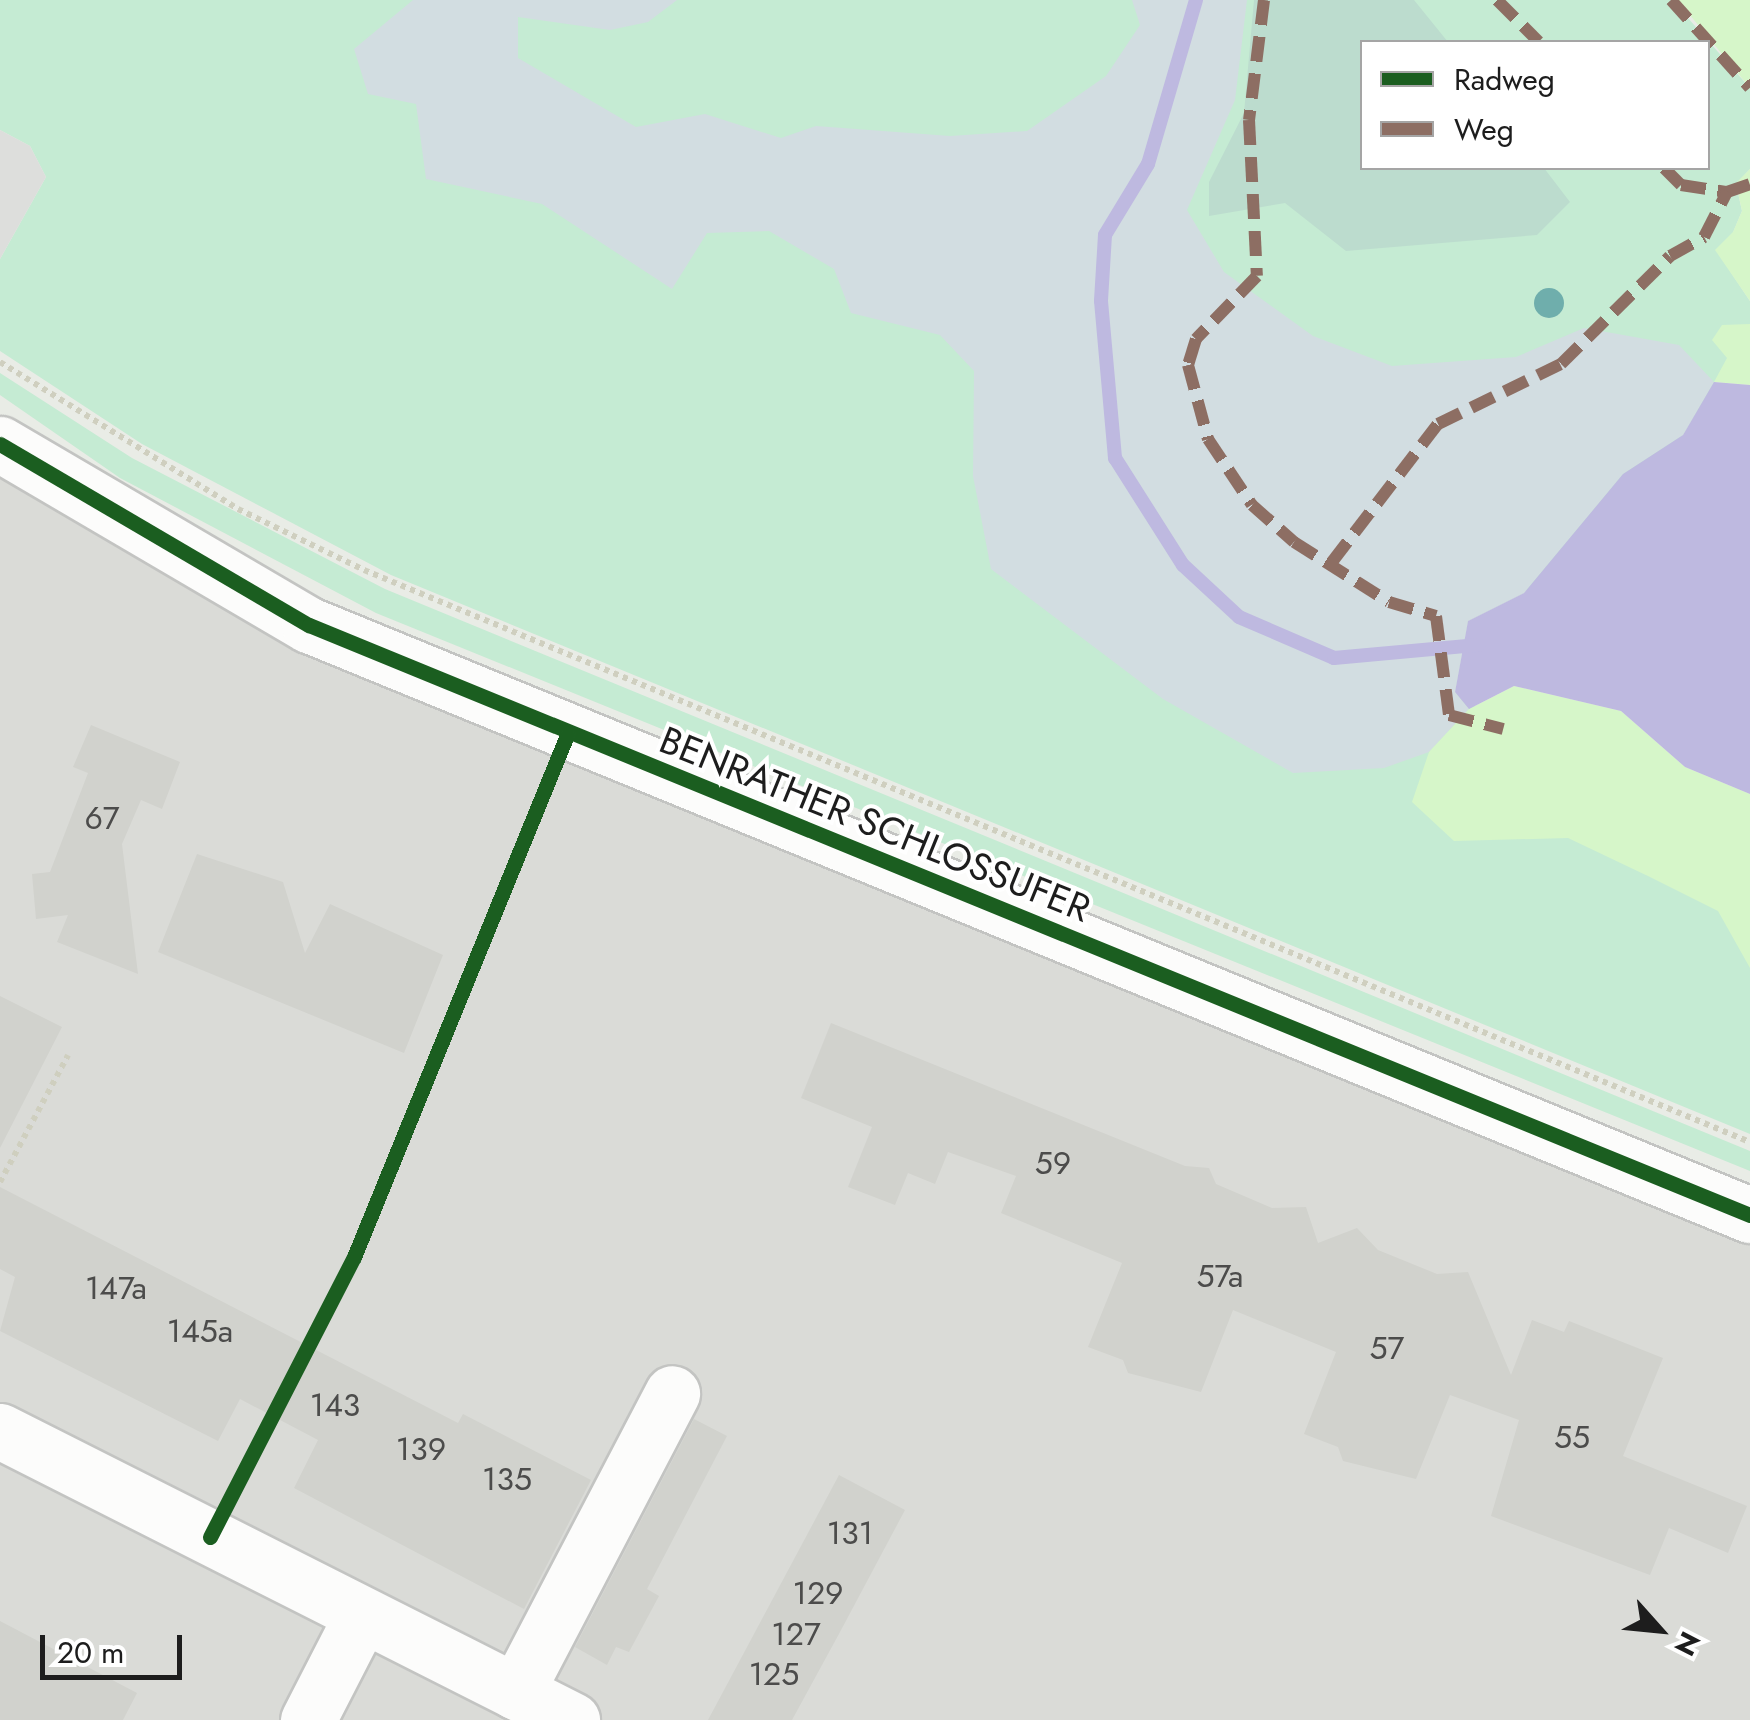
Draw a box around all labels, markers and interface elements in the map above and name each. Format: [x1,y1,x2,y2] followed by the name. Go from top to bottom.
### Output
[1360,40,1710,170] legend
[1454,58,1555,101] text: Radweg
[1454,108,1514,151] text: Weg
[653,717,1097,931] street label: BENRATHER SCHLOSSUFER
[84,799,120,837] house number: 67
[1035,1144,1071,1182] house number: 59
[1196,1257,1244,1295] house number: 57a
[85,1269,147,1307] house number: 147a
[167,1312,233,1350] house number: 145a
[1370,1329,1404,1367] house number: 57
[310,1386,360,1424] house number: 143
[1554,1418,1590,1456] house number: 55
[396,1430,446,1468] house number: 139
[482,1460,532,1498] house number: 135
[827,1514,873,1552] house number: 131
[792,1574,844,1612] house number: 129
[1610,1580,1710,1680] north arrow
[45,1615,188,1677] scale bar
[771,1615,821,1653] house number: 127
[1664,1625,1710,1663] text: N
[57,1631,124,1674] text: 20 m
[749,1655,799,1693] house number: 125

